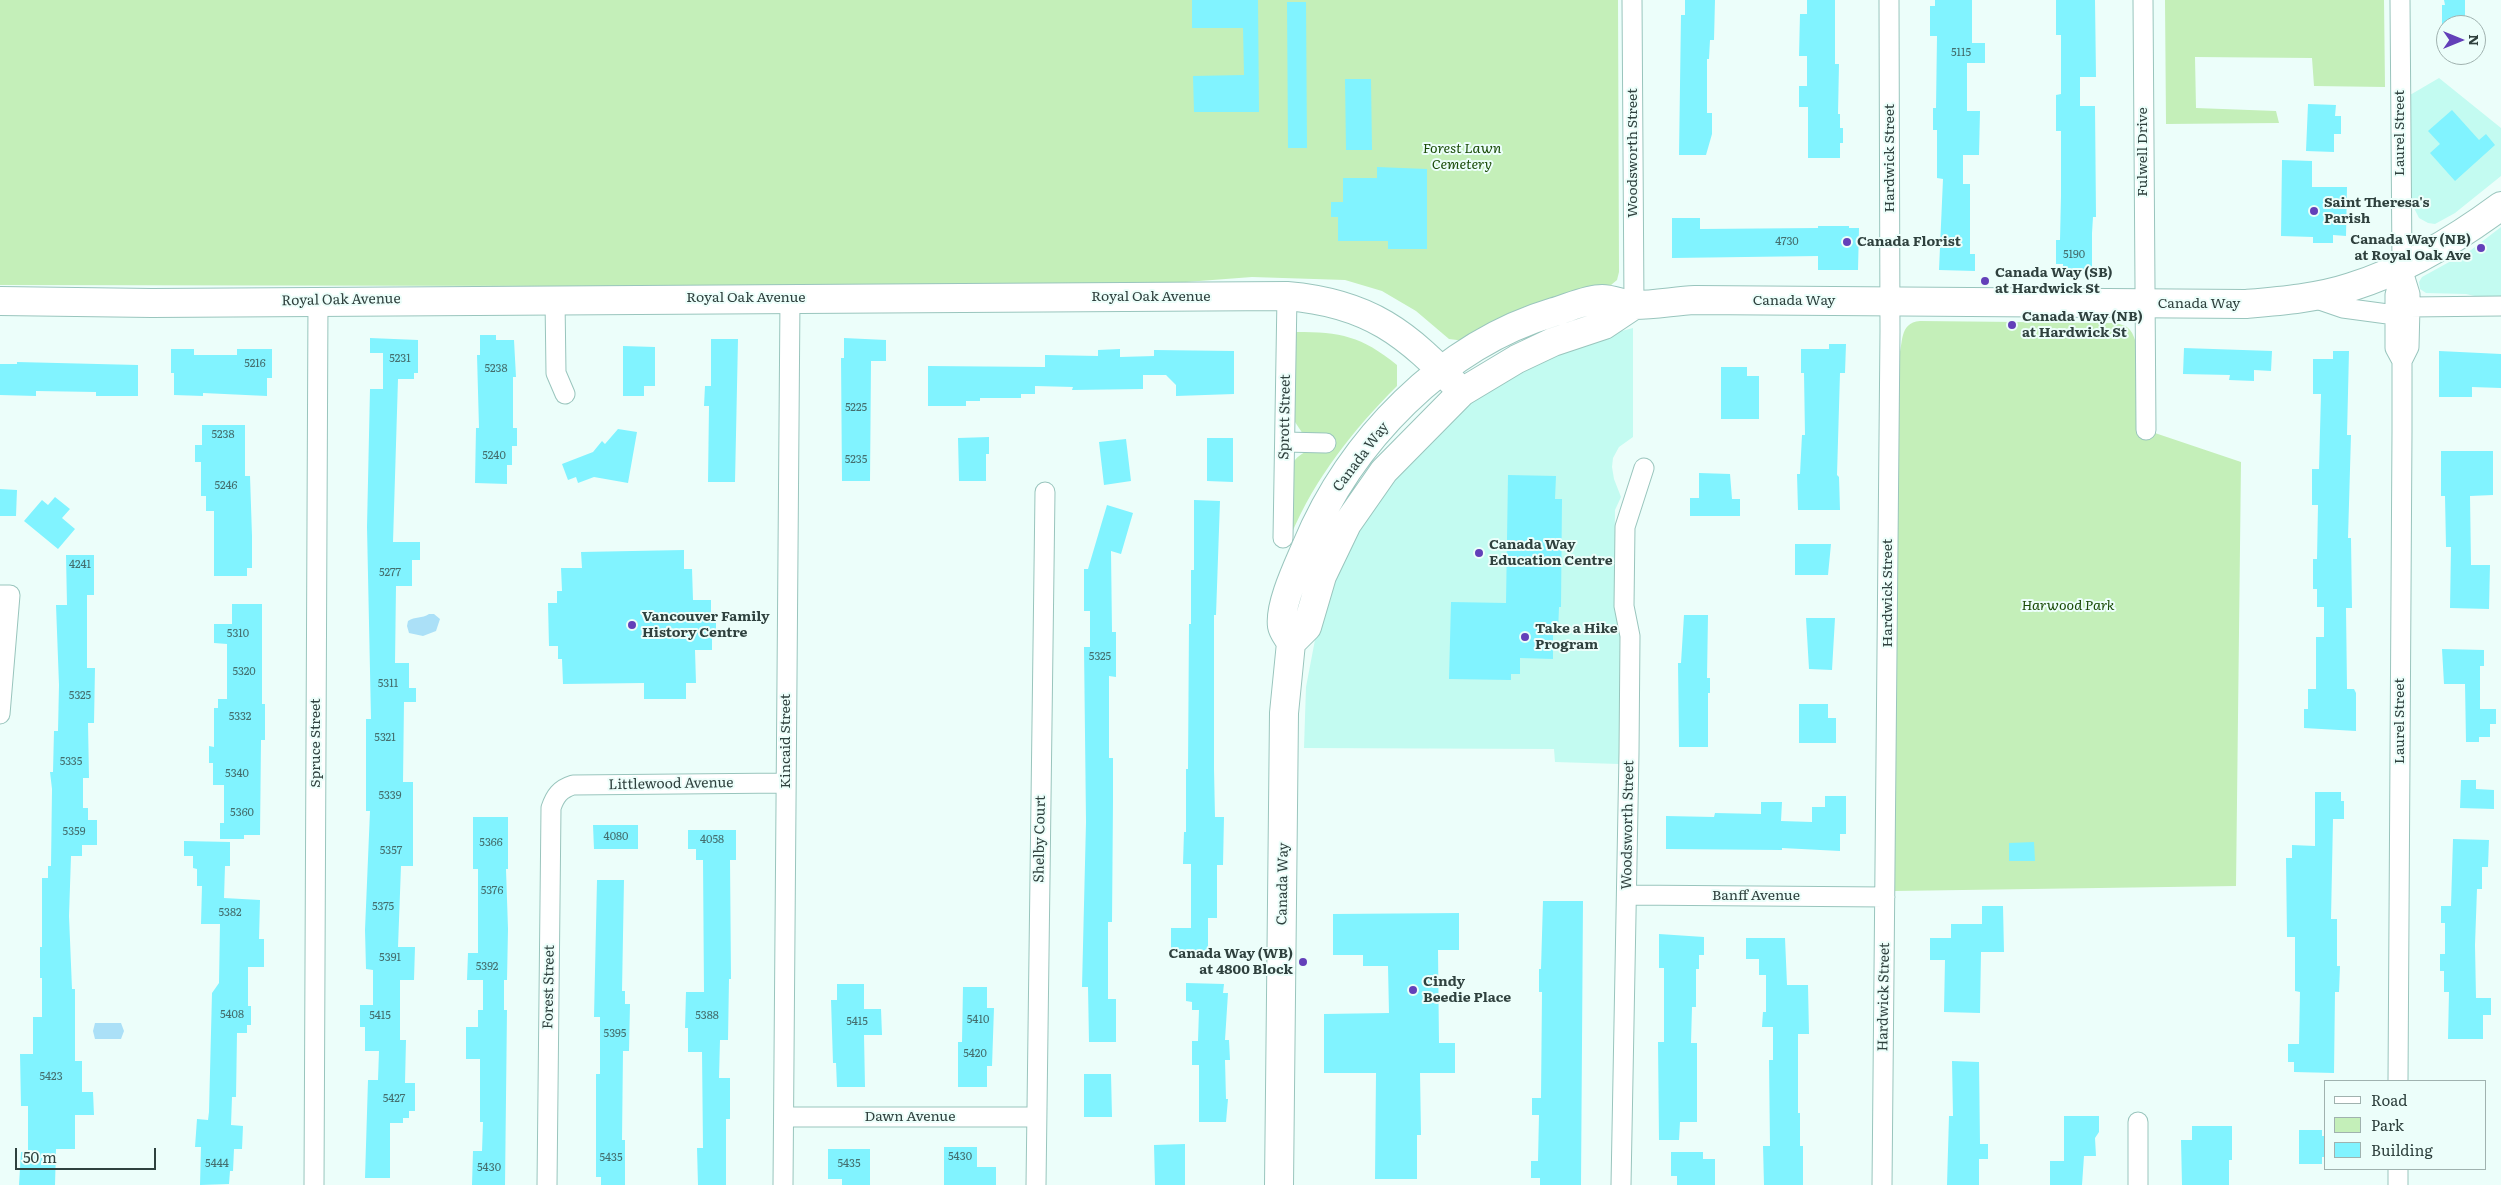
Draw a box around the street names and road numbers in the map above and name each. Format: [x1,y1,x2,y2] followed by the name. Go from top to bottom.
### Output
[1625,88,1641,218] street label: Woodsworth Street
[2392,90,2408,176] street label: Laurel Street
[1882,104,1898,212] street label: Hardwick Street
[2135,107,2151,197] street label: Fulwell Drive
[1091,289,1211,305] street label: Royal Oak Avenue
[686,290,806,306] street label: Royal Oak Avenue
[281,291,401,309] street label: Royal Oak Avenue
[1753,293,1835,309] street label: Canada Way
[2158,296,2240,312] street label: Canada Way
[1276,374,1294,460] street label: Sprott Street
[1329,419,1393,495] street label: Canada Way
[1880,539,1896,647] street label: Hardwick Street
[2392,678,2408,764] street label: Laurel Street
[778,693,794,789] street label: Kincaid Street
[308,698,324,788] street label: Spruce Street
[1618,760,1638,890] street label: Woodsworth Street
[608,775,734,793] street label: Littlewood Avenue
[1031,795,1049,883] street label: Shelby Court
[1274,843,1292,925] street label: Canada Way
[1712,888,1800,904] street label: Banff Avenue
[1875,942,1893,1052] street label: Hardwick Street
[540,945,558,1029] street label: Forest Street
[865,1109,955,1125] street label: Dawn Avenue

